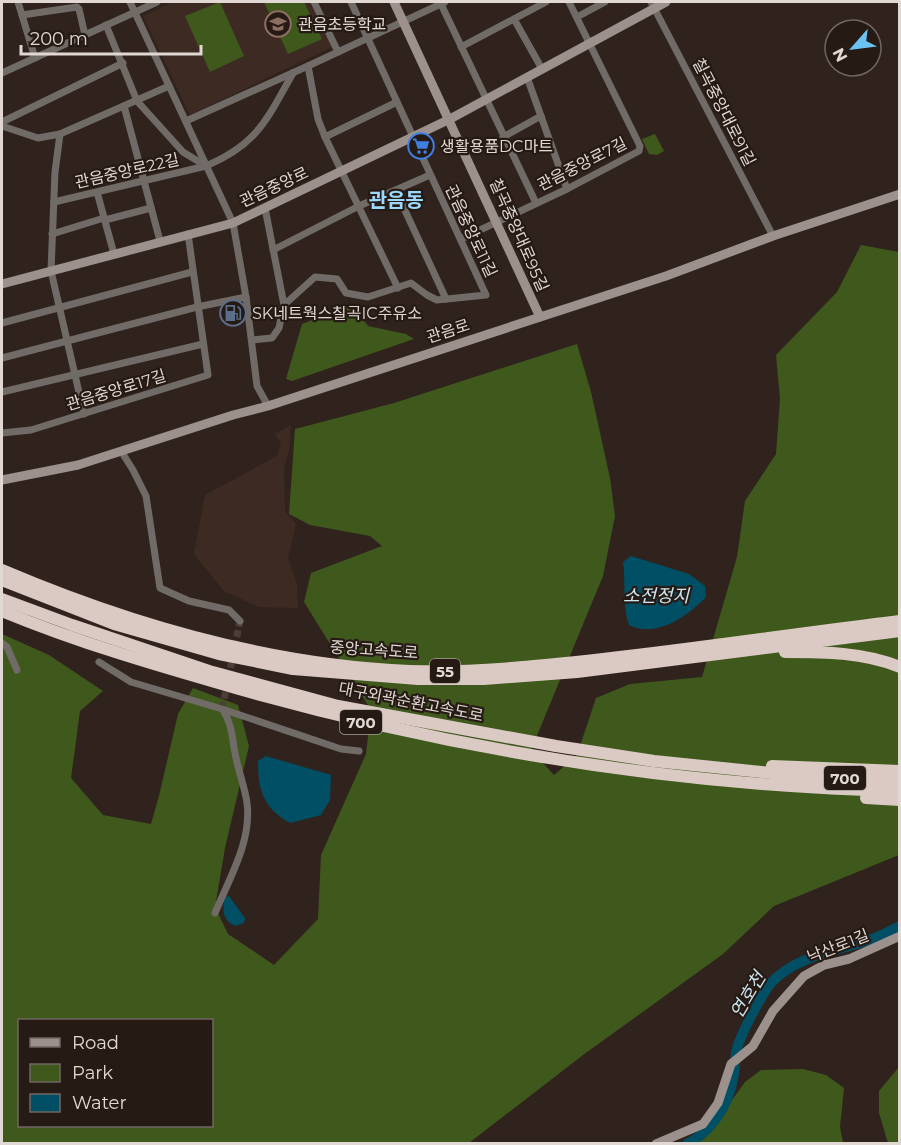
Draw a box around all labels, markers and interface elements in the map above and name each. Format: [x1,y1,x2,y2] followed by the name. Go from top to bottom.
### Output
[263,9,293,39] school or university icon: 관음초등학교
[298,15,386,34] place label: 관음초등학교
[21,18,201,56] scale bar
[823,18,883,78] north arrow
[30,28,88,50] text: 200 m
[829,45,852,65] text: N
[689,55,759,169] street label: 칠곡중앙대로91길
[406,131,436,161] supermarket icon: 생활용품DC마트
[534,133,630,195] street label: 관음중앙로7길
[440,137,553,156] place label: 생활용품DC마트
[73,150,181,192] street label: 관음중앙로22길
[237,163,312,211] street label: 관음중앙로
[486,175,552,295] street label: 칠곡중앙대로95길
[441,182,501,280] street label: 관음중앙로11길
[368,188,424,212] district label: 관음동
[218,298,248,328] fuel station icon: SK네트웍스칠곡IC주유소
[252,304,422,323] place label: SK네트웍스칠곡IC주유소
[424,315,472,347] street label: 관음로
[64,366,168,414] street label: 관음중앙로17길
[623,585,691,607] water label: 소전정지
[329,637,419,663] street label: 중앙고속도로
[430,659,460,683] road number: 55
[337,679,485,725] street label: 대구외곽순환고속도로
[340,710,382,734] road number: 700
[824,766,866,790] road number: 700
[804,926,872,966] street label: 낙산로1길
[726,966,771,1022] water label: 연호천
[18,1019,213,1127] legend
[72,1032,119,1054] text: Road
[72,1062,113,1084] text: Park
[72,1092,127,1114] text: Water

